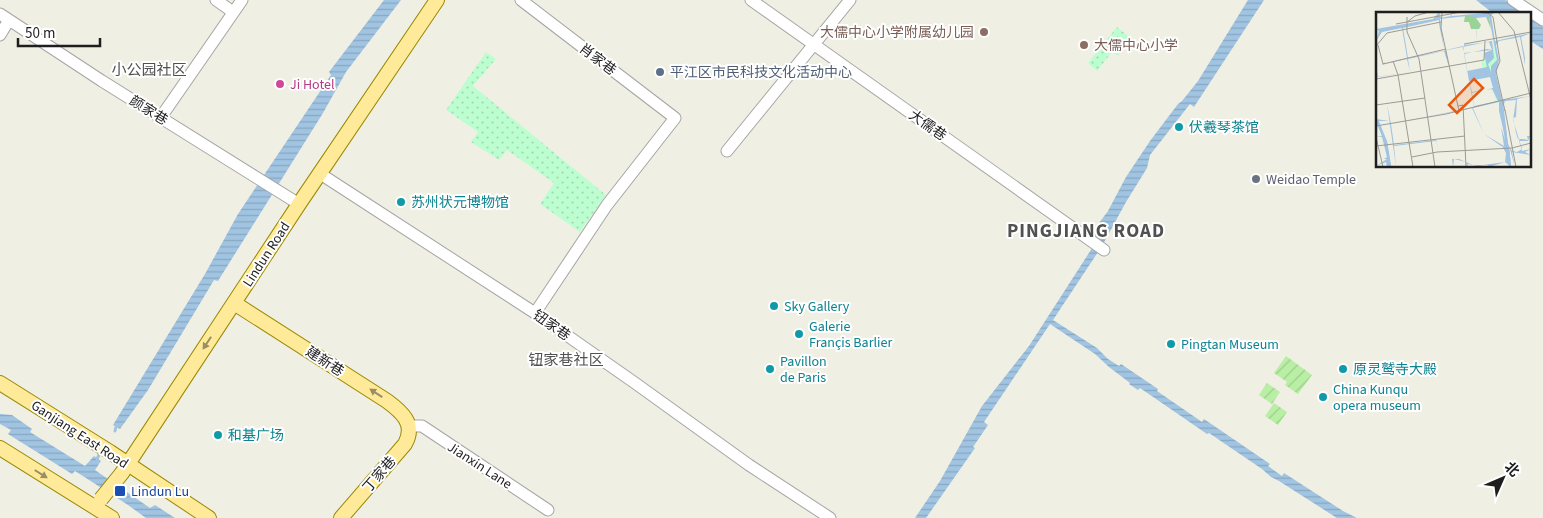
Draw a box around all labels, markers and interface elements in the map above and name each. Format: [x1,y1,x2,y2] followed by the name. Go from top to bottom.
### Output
[1376,12,1530,168] inset map
[18,15,100,47] scale bar
[25,23,55,44] text: 50 m
[820,23,974,43] place label: 大儒中心小学附属幼儿园
[978,26,990,38] marker: 大儒中心小学附属幼儿园
[1094,36,1178,56] place label: 大儒中心小学
[575,39,620,80] street label: 肖家巷
[1078,39,1090,51] marker: 大儒中心小学
[111,60,187,81] district label: 小公园社区
[670,63,852,83] place label: 平江区市民科技文化活动中心
[654,66,666,78] marker: 平江区市民科技文化活动中心
[290,75,335,95] place label: Ji Hotel
[274,78,286,90] marker: Ji Hotel
[125,91,172,130] street label: 颜家巷
[904,106,950,146] street label: 大儒巷
[1189,118,1259,138] place label: 伏羲琴茶馆
[1173,121,1185,133] marker: 伏羲琴茶馆
[1266,170,1356,190] place label: Weidao Temple
[1250,173,1262,185] marker: Weidao Temple
[411,193,509,213] place label: 苏州状元博物馆
[395,196,407,208] marker: 苏州状元博物馆
[238,218,295,291] street label: Lindun Road
[1007,218,1165,245] district label: PINGJIANG ROAD
[784,297,850,317] place label: Sky Gallery
[768,300,780,312] marker: Sky Gallery
[528,306,574,346] street label: 钮家巷
[809,317,892,353] place label: Galerie Françis Barlier
[793,328,805,340] marker: Galerie Françis Barlier
[1181,335,1279,355] place label: Pingtan Museum
[203,337,212,350] one-way arrow
[1165,338,1177,350] marker: Pingtan Museum
[301,342,348,382] street label: 建新巷
[528,350,604,371] district label: 钮家巷社区
[780,352,827,388] place label: Pavillon de Paris
[1353,360,1437,380] place label: 原灵鹫寺大殿
[764,363,776,375] marker: Pavillon de Paris
[1337,363,1349,375] marker: 原灵鹫寺大殿
[1333,380,1421,416] place label: China Kunqu opera museum
[369,388,382,398] one-way arrow
[1317,391,1329,403] marker: China Kunqu opera museum
[27,396,132,474] street label: Ganjiang East Road
[228,426,284,446] place label: 和基广场
[212,429,224,441] marker: 和基广场
[443,437,516,494] street label: Jianxin Lane
[358,452,401,497] street label: 丁家巷
[1478,453,1528,503] north arrow
[1499,457,1524,482] text: 北
[35,469,48,478] one-way arrow
[131,482,189,502] place label: Lindun Lu
[113,484,127,498] marker: Lindun Lu

